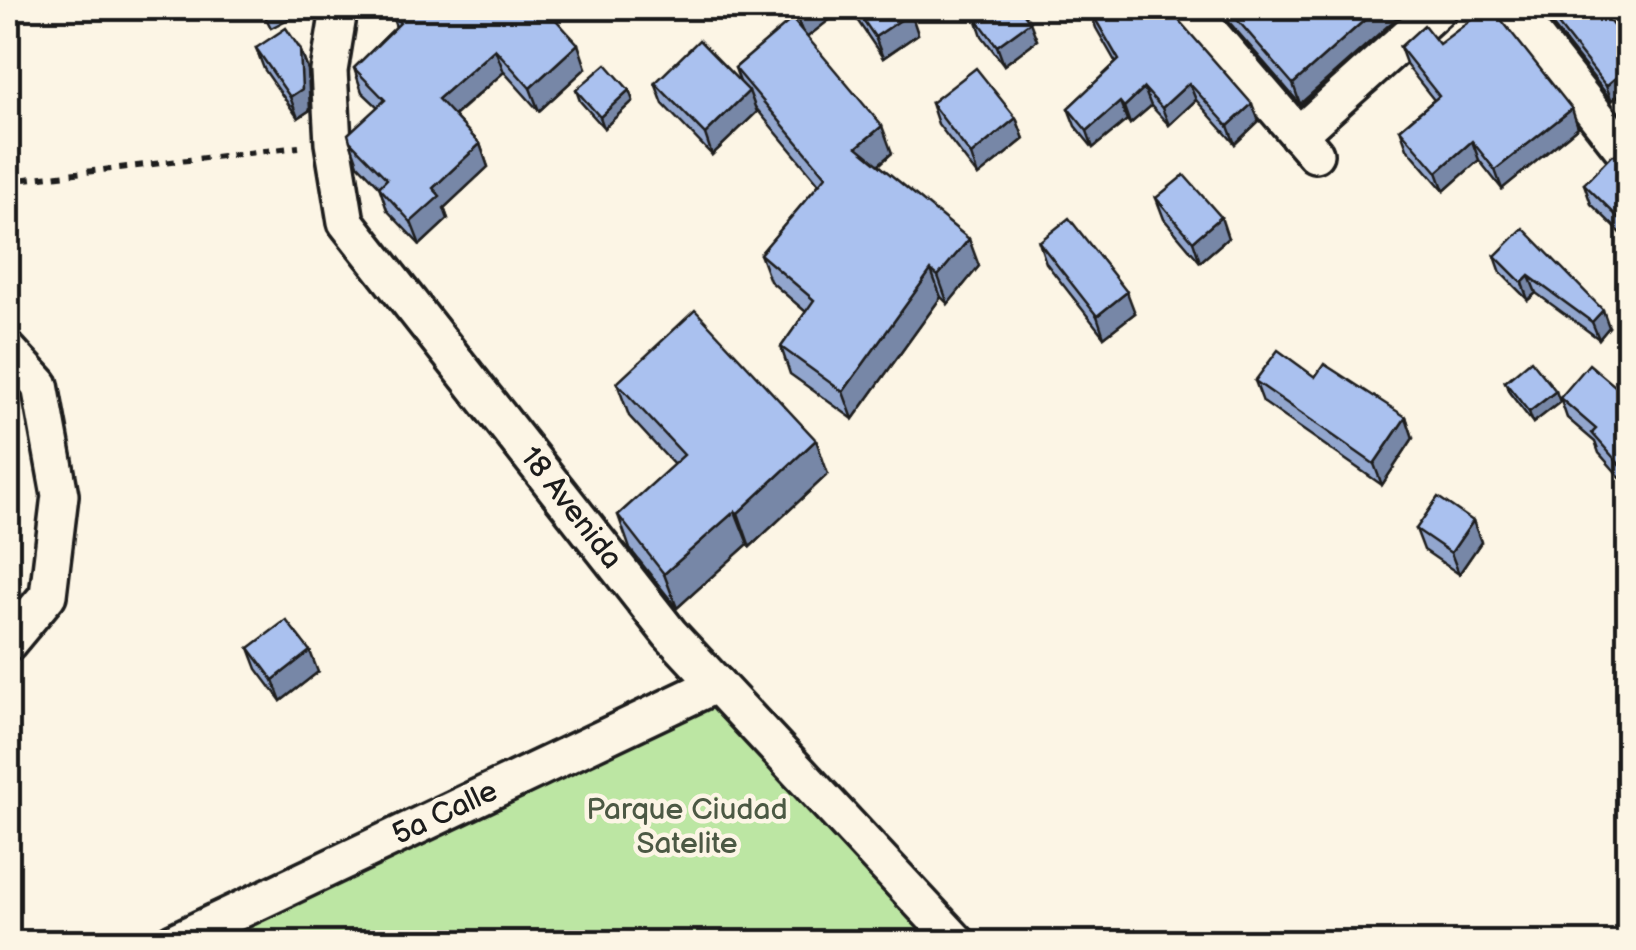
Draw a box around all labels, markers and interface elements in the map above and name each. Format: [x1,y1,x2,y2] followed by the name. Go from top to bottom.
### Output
[512,440,630,576] street label: 18 Avenida
[387,773,503,853] street label: 5a Calle
[586,792,788,862] park label: Parque Ciudad Satelite

